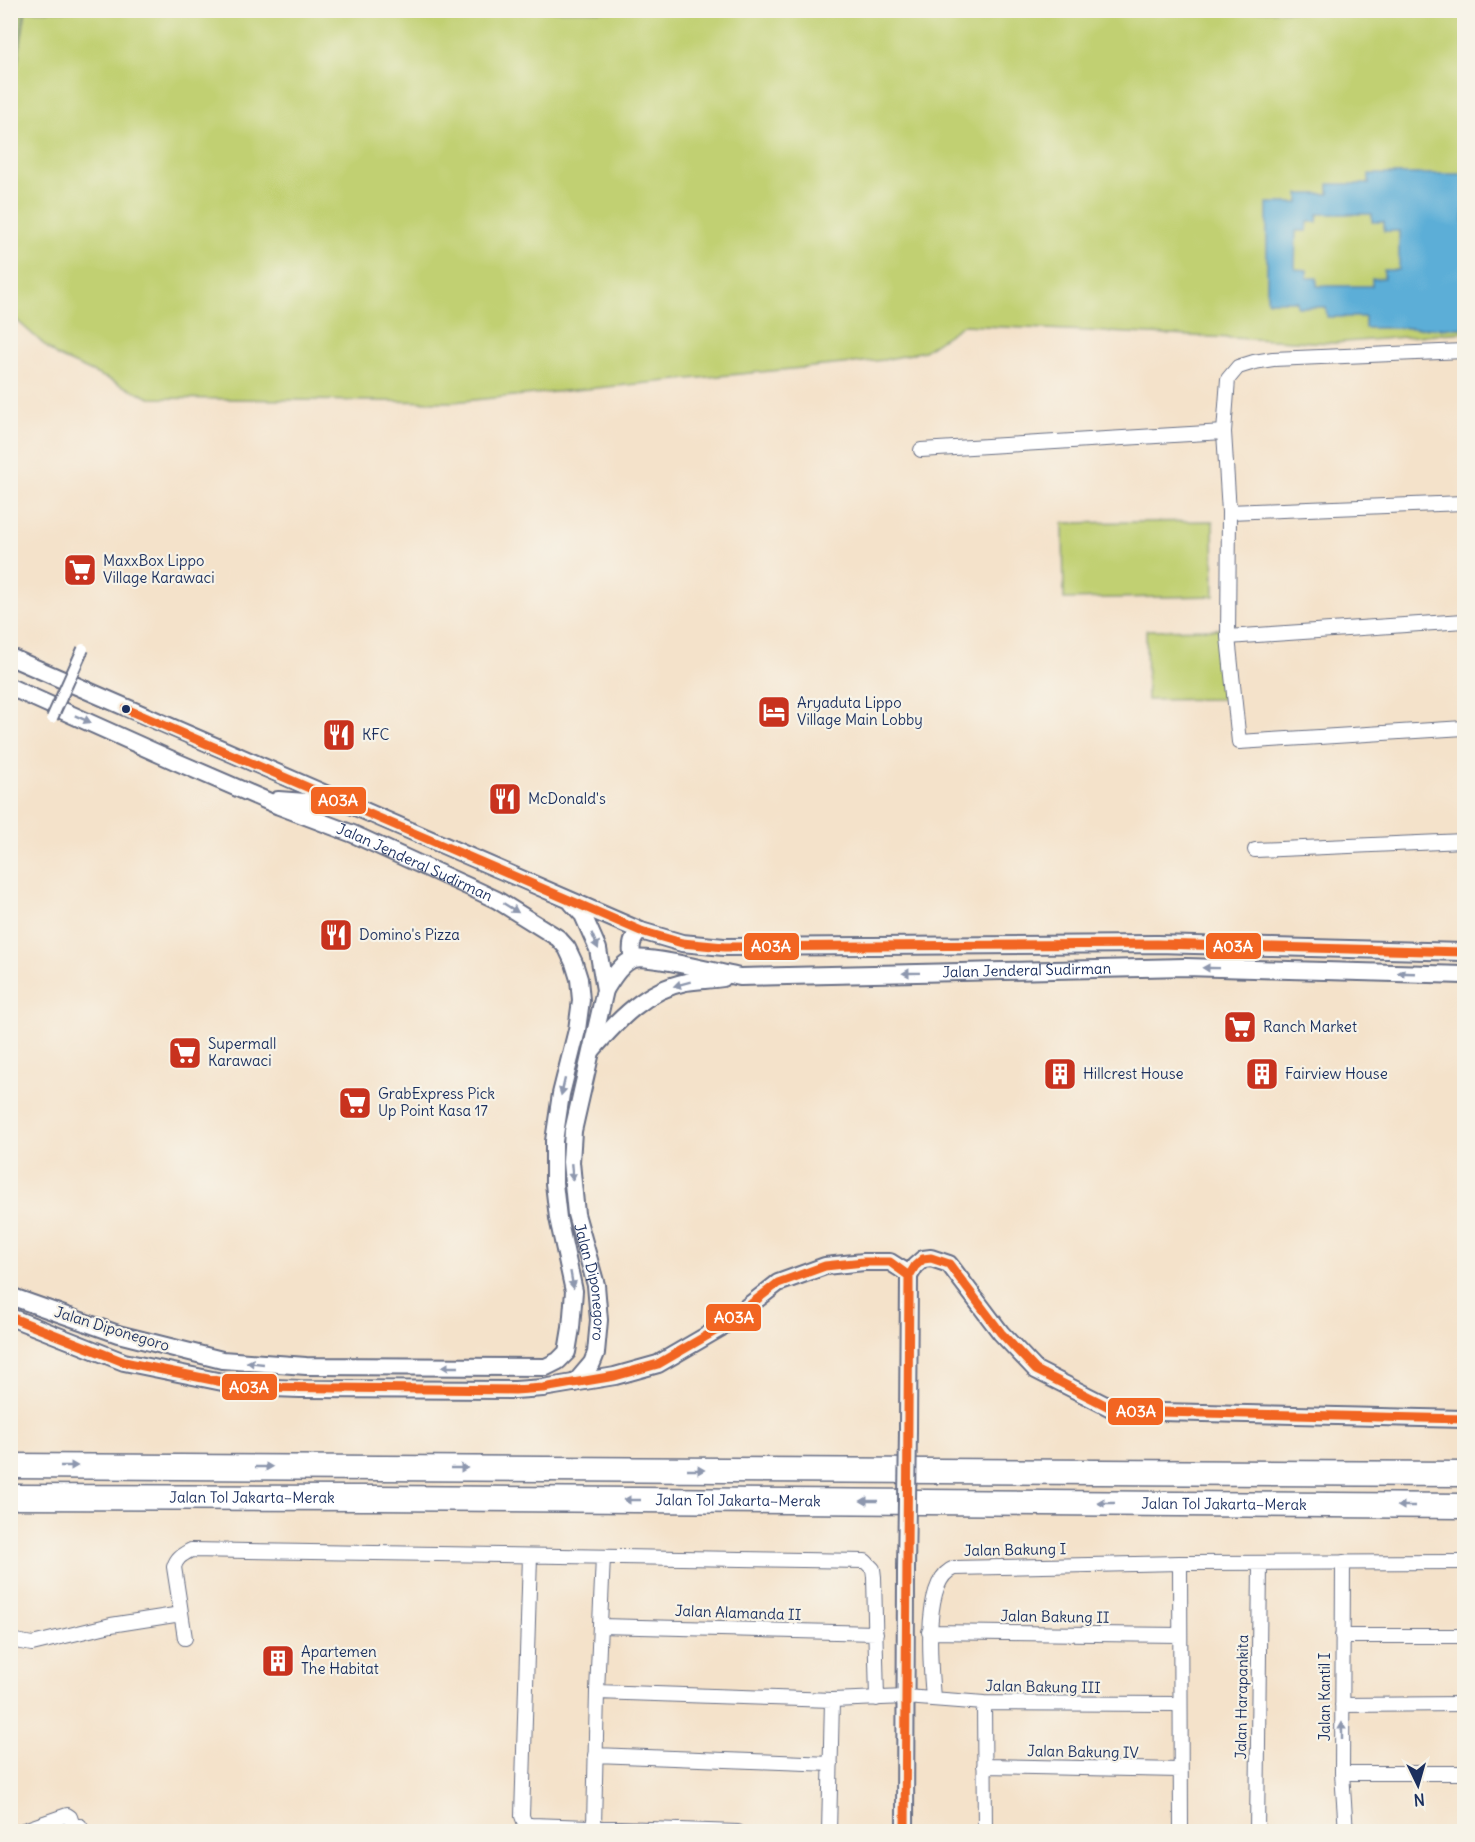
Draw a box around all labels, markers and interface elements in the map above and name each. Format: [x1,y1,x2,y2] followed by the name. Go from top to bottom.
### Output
[103,551,215,587] place label: MaxxBox Lippo Village Karawaci
[62,552,98,588] supermarket icon: MaxxBox Lippo Village Karawaci
[797,693,923,729] place label: Aryaduta Lippo Village Main Lobby
[756,694,792,730] hotel icon: Aryaduta Lippo Village Main Lobby
[120,703,132,715] unlabelled marker
[75,714,92,723] one-way arrow
[321,717,357,753] restaurant icon: KFC
[362,725,390,744] place label: KFC
[487,781,523,817] restaurant icon: McDonald's
[310,786,367,815] line badge: A03A
[528,789,606,808] place label: McDonald's
[318,790,358,810] text: A03A
[334,819,496,906] street label: Jalan Jenderal Sudirman
[503,903,519,914] one-way arrow
[318,917,354,953] restaurant icon: Domino's Pizza
[359,925,460,944] place label: Domino's Pizza
[743,932,800,961] line badge: A03A
[1205,932,1262,960] line badge: A03A
[590,933,600,951] one-way arrow
[751,936,791,956] text: A03A
[1213,936,1253,956] text: A03A
[942,959,1112,981] street label: Jalan Jenderal Sudirman
[1202,963,1221,973] one-way arrow
[902,968,921,978] one-way arrow
[1397,968,1416,977] one-way arrow
[673,980,691,990] one-way arrow
[1222,1009,1258,1045] supermarket icon: Ranch Market
[1263,1017,1357,1036] place label: Ranch Market
[208,1034,276,1070] place label: Supermall Karawaci
[167,1035,203,1071] supermarket icon: Supermall Karawaci
[1042,1056,1078,1092] building icon: Hillcrest House
[1244,1056,1280,1092] building icon: Fairview House
[1083,1064,1184,1083] place label: Hillcrest House
[1285,1064,1388,1083] place label: Fairview House
[557,1078,567,1096] one-way arrow
[378,1084,495,1120] place label: GrabExpress Pick Up Point Kasa 17
[337,1085,373,1121] supermarket icon: GrabExpress Pick Up Point Kasa 17
[567,1162,577,1181] one-way arrow
[570,1221,609,1342] street label: Jalan Diponegoro
[568,1270,577,1289] one-way arrow
[52,1302,172,1355] street label: Jalan Diponegoro
[705,1303,762,1332] line badge: A03A
[714,1307,754,1327] text: A03A
[246,1358,265,1368] one-way arrow
[441,1362,460,1372] one-way arrow
[221,1373,278,1401] line badge: A03A
[229,1377,269,1397] text: A03A
[1107,1397,1164,1426] line badge: A03A
[1116,1401,1156,1421] text: A03A
[59,1461,78,1471] one-way arrow
[254,1462,273,1472] one-way arrow
[449,1463,468,1473] one-way arrow
[686,1465,705,1475] one-way arrow
[169,1487,335,1507] street label: Jalan Tol Jakarta–Merak
[655,1490,821,1510] street label: Jalan Tol Jakarta–Merak
[1141,1494,1307,1514] street label: Jalan Tol Jakarta–Merak
[623,1495,642,1505] one-way arrow
[860,1497,879,1506] one-way arrow
[1097,1498,1116,1508] one-way arrow
[1397,1501,1416,1511] one-way arrow
[964,1539,1066,1560] street label: Jalan Bakung I
[675,1601,801,1624] street label: Jalan Alamanda II
[1000,1606,1110,1627] street label: Jalan Bakung II
[1231,1634,1252,1759] street label: Jalan Harapankita
[301,1642,379,1678] place label: Apartemen The Habitat
[260,1643,296,1679] building icon: Apartemen The Habitat
[1315,1653,1334,1741] street label: Jalan Kantil I
[985,1676,1101,1697] street label: Jalan Bakung III
[1337,1722,1347,1741] one-way arrow
[1027,1741,1139,1762] street label: Jalan Bakung IV
[1388,1755,1448,1815] north arrow
[1413,1789,1426,1810] text: N

